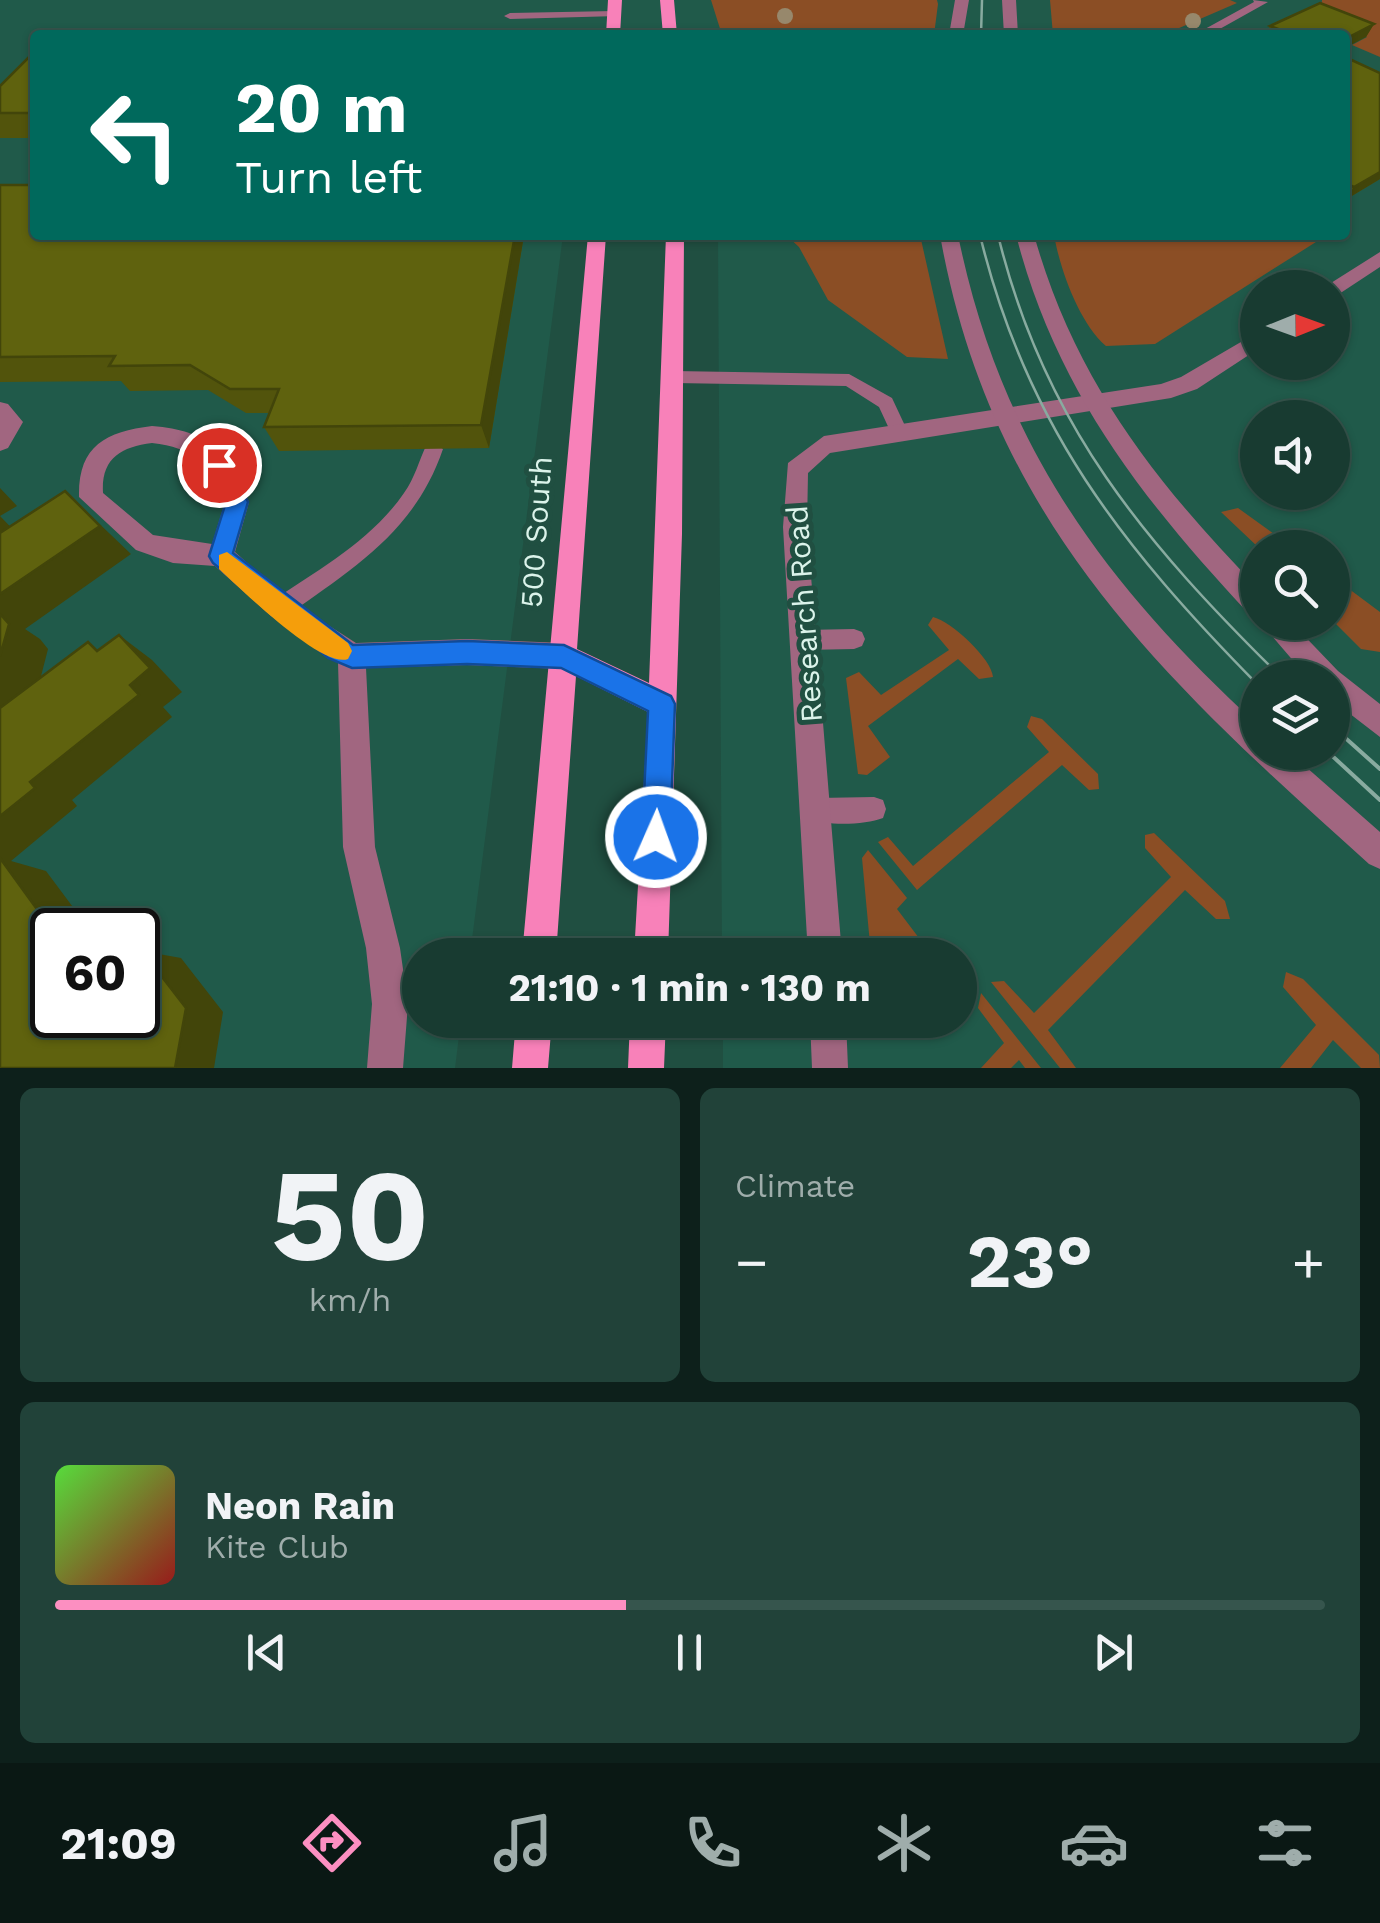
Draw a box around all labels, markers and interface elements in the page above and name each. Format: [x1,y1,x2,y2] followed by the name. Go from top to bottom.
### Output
[235,67,408,149] text: 20 m
[70,70,200,200] icon: left
[235,151,422,204] text: Turn left
[1240,270,1350,380] north arrow
[1240,270,1350,770] map controls
[1240,400,1350,510] button: sound
[177,423,262,508] pin
[192,438,247,493] icon: arrive
[513,455,559,609] street label: 500 South
[779,504,829,724] street label: Research Road
[1240,530,1350,640] button: search
[1240,660,1350,770] button: layers
[604,785,708,889] position arrow
[30,908,160,1038] speed limit sign: 60
[508,966,871,1010] text: 21:10 · 1 min · 130 m
[270,1139,430,1292] text: 50
[735,1167,855,1205] text: Climate
[967,1217,1093,1305] text: 23°
[735,1230,768,1294] text: −
[1292,1230,1325,1294] text: +
[309,1281,391,1319] text: km/h
[205,1484,395,1528] text: Neon Rain
[205,1528,349,1566] text: Kite Club
[239,1625,294,1680] icon: previous
[662,1625,717,1680] icon: pause
[1086,1625,1141,1680] icon: next
[297,1808,367,1878] icon: directions
[488,1808,558,1878] icon: music
[678,1808,748,1878] icon: phone
[869,1808,939,1878] icon: climate
[1059,1808,1129,1878] icon: car
[1250,1808,1320,1878] icon: filters
[60,1817,177,1870] text: 21:09

